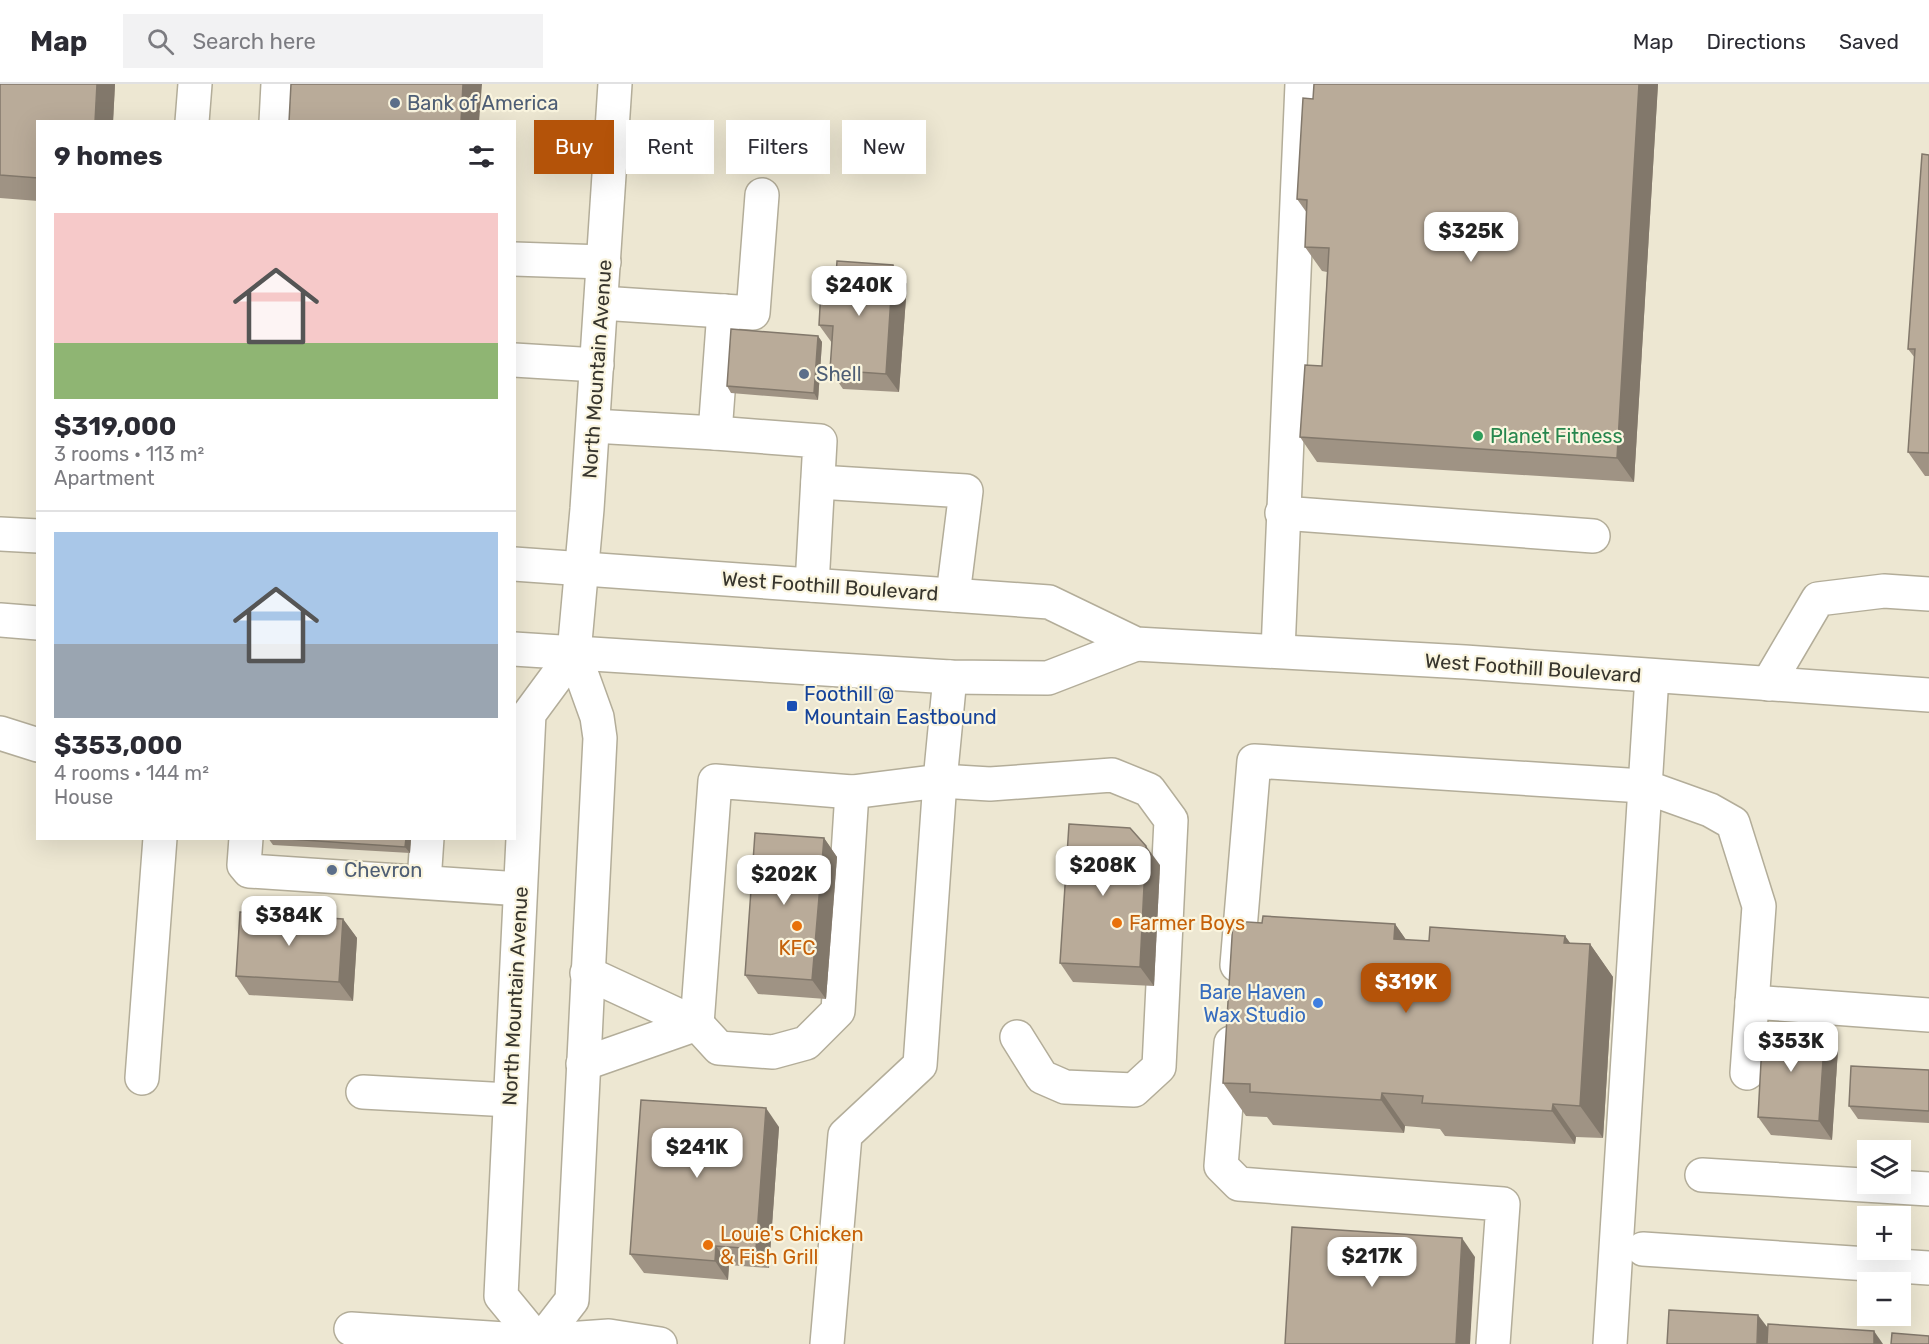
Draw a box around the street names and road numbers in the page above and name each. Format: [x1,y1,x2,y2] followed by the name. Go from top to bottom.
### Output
[577,259,617,479] street label: North Mountain Avenue
[721,566,939,606] street label: West Foothill Boulevard
[1424,648,1642,688] street label: West Foothill Boulevard
[497,886,533,1106] street label: North Mountain Avenue

